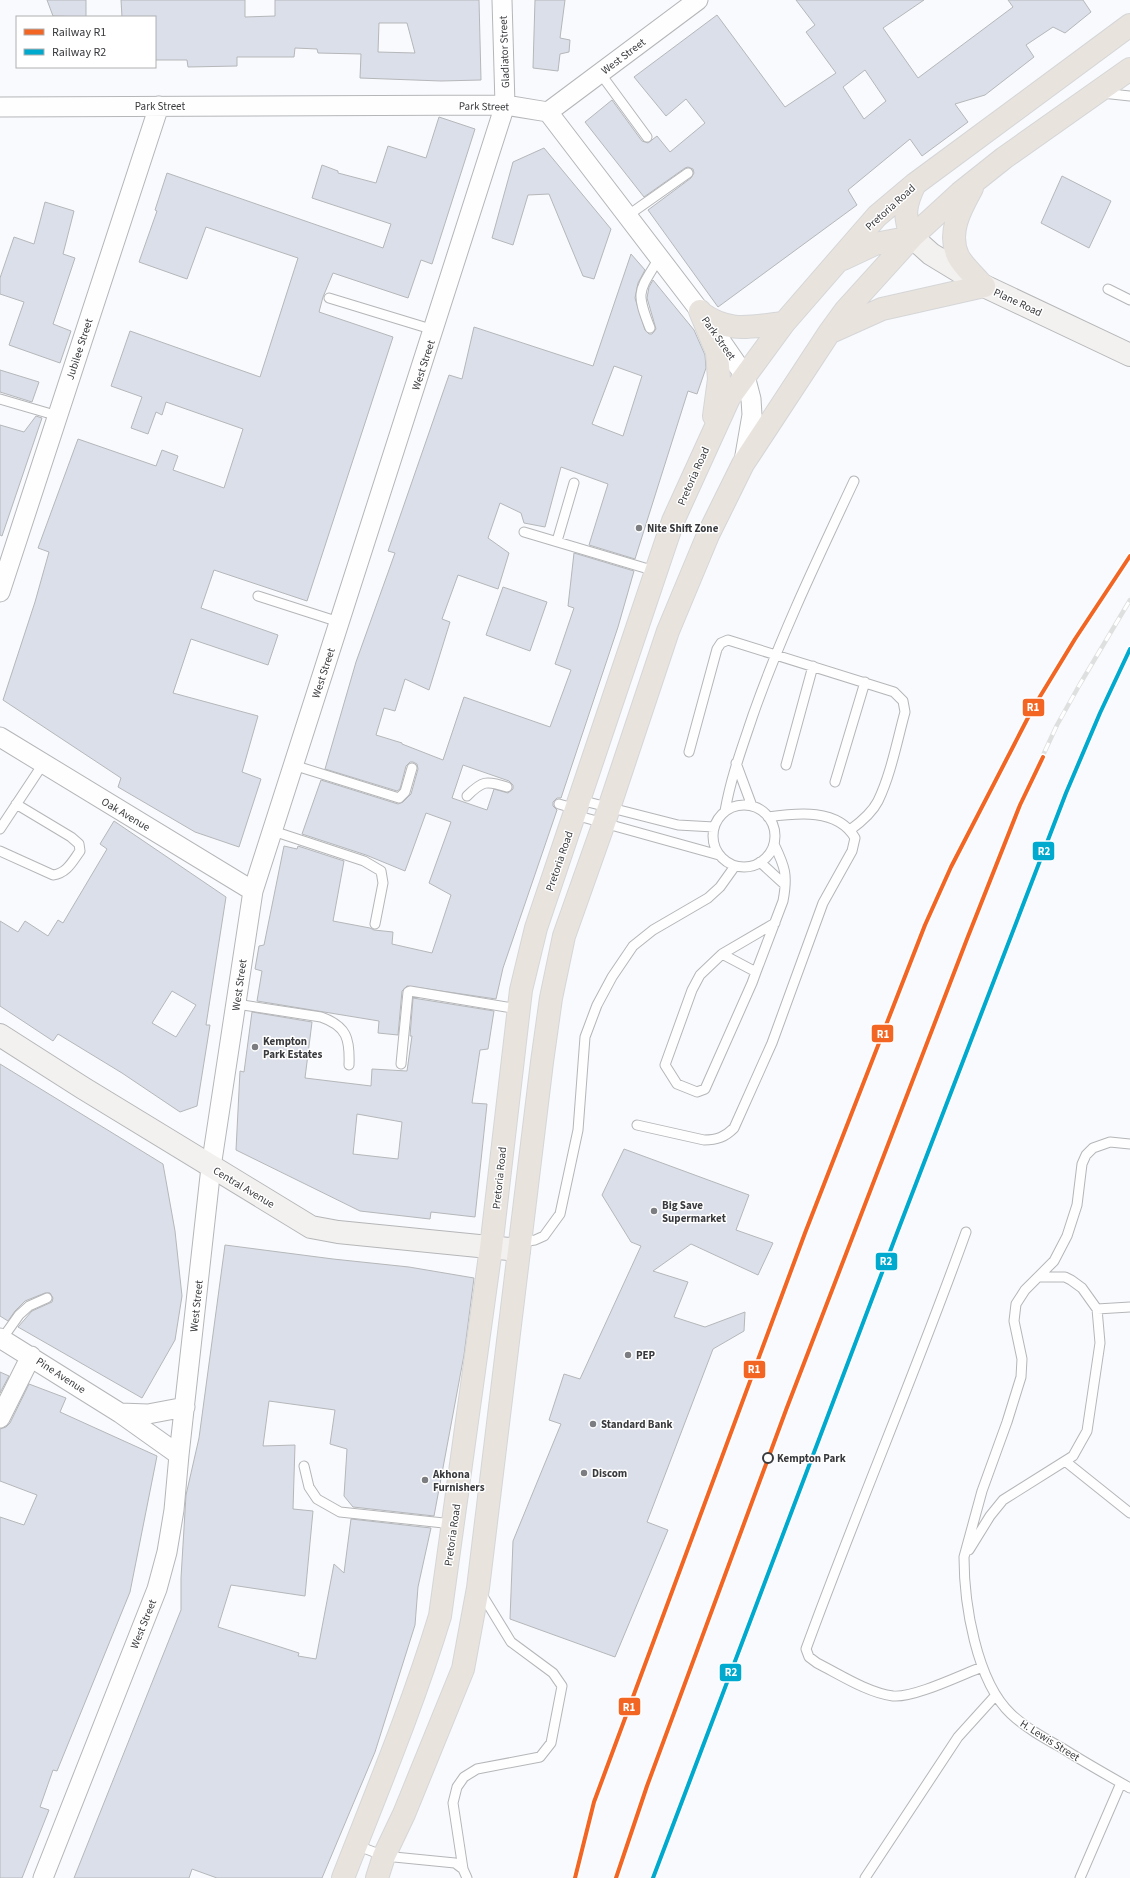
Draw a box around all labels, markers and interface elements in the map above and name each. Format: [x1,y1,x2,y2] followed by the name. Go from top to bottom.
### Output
[496,15,513,88] street label: Gladiator Street
[16,16,156,68] legend
[52,24,106,41] text: Railway R1
[598,35,649,78] street label: West Street
[52,44,106,61] text: Railway R2
[135,99,185,114] street label: Park Street
[459,99,510,114] street label: Park Street
[862,181,919,234] street label: Pretoria Road
[991,285,1044,320] street label: Plane Road
[698,313,739,363] street label: Park Street
[63,316,97,382] street label: Jubilee Street
[408,338,439,392] street label: West Street
[674,445,713,508] street label: Pretoria Road
[647,521,719,536] place label: Nite Shift Zone
[634,523,644,533] marker: Nite Shift Zone
[308,646,339,700] street label: West Street
[1022,698,1045,717] line badge: R1
[1027,700,1039,715] text: R1
[99,794,153,835] street label: Oak Avenue
[542,829,577,893] street label: Pretoria Road
[1032,841,1055,861] line badge: R2
[1038,844,1050,859] text: R2
[228,958,251,1012] street label: West Street
[871,1024,894,1043] line badge: R1
[877,1027,889,1042] text: R1
[263,1034,323,1062] place label: Kempton Park Estates
[250,1042,260,1052] marker: Kempton Park Estates
[489,1146,510,1210] street label: Pretoria Road
[210,1163,278,1212] street label: Central Avenue
[662,1198,727,1226] place label: Big Save Supermarket
[649,1206,659,1216] marker: Big Save Supermarket
[875,1252,898,1271] line badge: R2
[880,1254,892,1269] text: R2
[186,1279,207,1333] street label: West Street
[636,1348,656,1363] place label: PEP
[623,1350,633,1360] marker: PEP
[33,1354,89,1397] street label: Pine Avenue
[743,1360,766,1379] line badge: R1
[748,1362,760,1377] text: R1
[601,1417,673,1432] place label: Standard Bank
[588,1419,598,1429] marker: Standard Bank
[777,1451,846,1466] place label: Kempton Park
[762,1452,774,1464] marker: Kempton Park
[592,1466,627,1481] place label: Discom
[432,1467,485,1495] place label: Akhona Furnishers
[579,1468,589,1478] marker: Discom
[420,1475,430,1485] marker: Akhona Furnishers
[441,1503,464,1567] street label: Pretoria Road
[127,1597,160,1651] street label: West Street
[719,1663,742,1682] line badge: R2
[725,1665,737,1680] text: R2
[618,1697,641,1716] line badge: R1
[623,1700,635,1715] text: R1
[1017,1716,1083,1765] street label: H. Lewis Street

